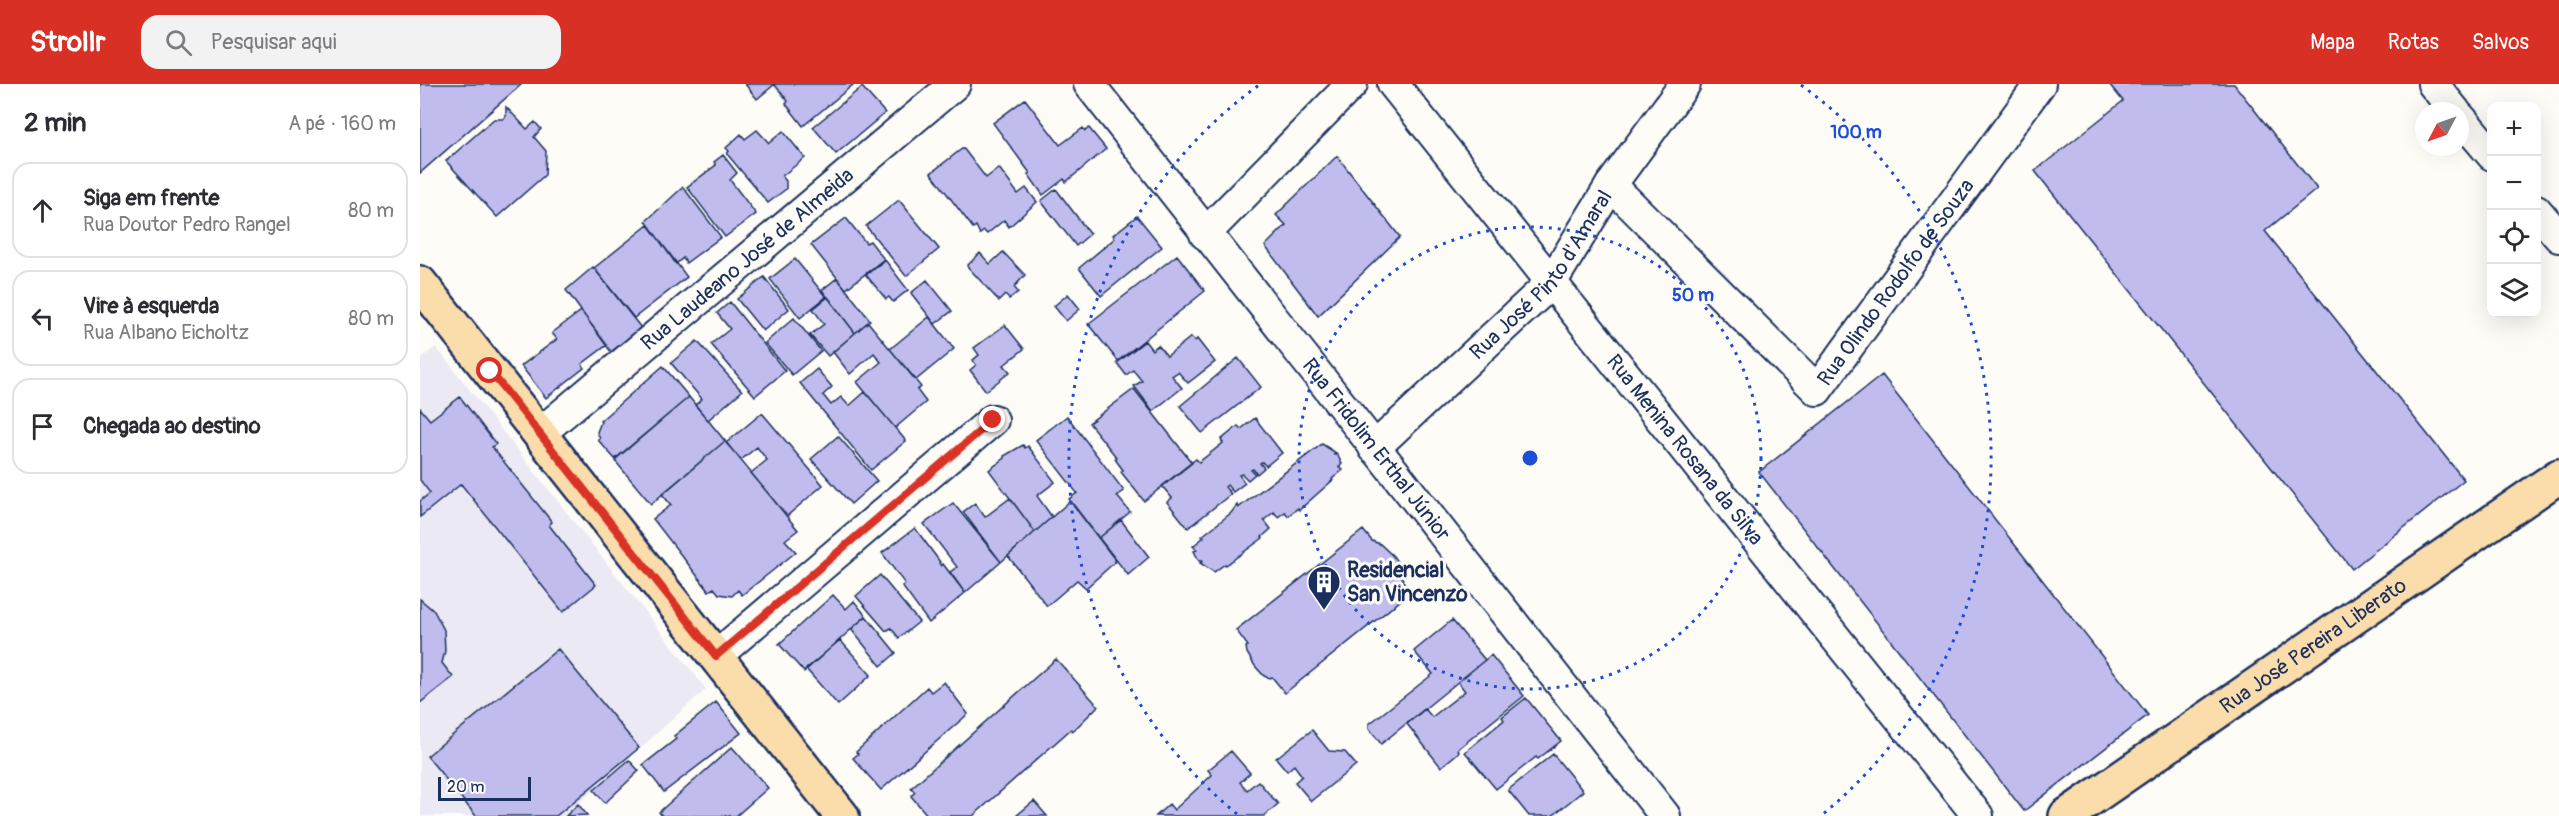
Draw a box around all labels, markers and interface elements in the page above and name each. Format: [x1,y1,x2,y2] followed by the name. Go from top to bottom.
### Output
[141,15,561,69] search box
[30,25,105,60] text: Strollr
[162,26,195,59] icon: search
[210,28,337,56] text: Pesquisar aqui
[2310,29,2355,56] text: Mapa
[2388,29,2439,56] text: Rotas
[2472,29,2529,56] text: Salvos
[2415,102,2469,156] north arrow
[2487,102,2541,318] map controls
[2487,102,2541,156] button: +
[24,107,86,139] text: 2 min
[288,111,396,136] text: A pé · 160 m
[1830,121,1882,144] text: 100 m
[2487,156,2541,210] button: −
[635,162,859,356] street label: Rua Laudeano José de Almeida
[1811,173,1980,391] street label: Rua Olindo Rodolfo de Souza
[83,184,219,212] text: Siga em frente
[1464,185,1618,366] street label: Rua José Pinto d'Amaral
[26,194,59,227] icon: ahead
[348,198,394,223] text: 80 m
[2487,210,2541,264] button: locate
[83,212,291,237] text: Rua Doutor Pedro Rangel
[2487,264,2541,318] button: layers
[1672,284,1714,307] text: 50 m
[83,292,219,320] text: Vire à esquerda
[26,302,59,335] icon: left
[348,306,394,331] text: 80 m
[83,320,249,345] text: Rua Albano Eicholtz
[1601,349,1770,551] street label: Rua Menina Rosana da Silva
[1296,353,1457,547] street label: Rua Fridolim Erthal Júnior
[476,357,502,383] route start
[979,406,1005,432] route end
[26,410,59,443] icon: arrive
[83,412,261,440] text: Chegada ao destino
[1520,448,1540,468] centre of rings
[1347,557,1468,608] place label: Residencial San Vincenzo
[1306,564,1342,611] building icon: Residencial San Vincenzo
[2214,572,2412,720] street label: Rua José Pereira Liberato
[438,774,531,802] scale bar
[447,777,485,797] text: 20 m

